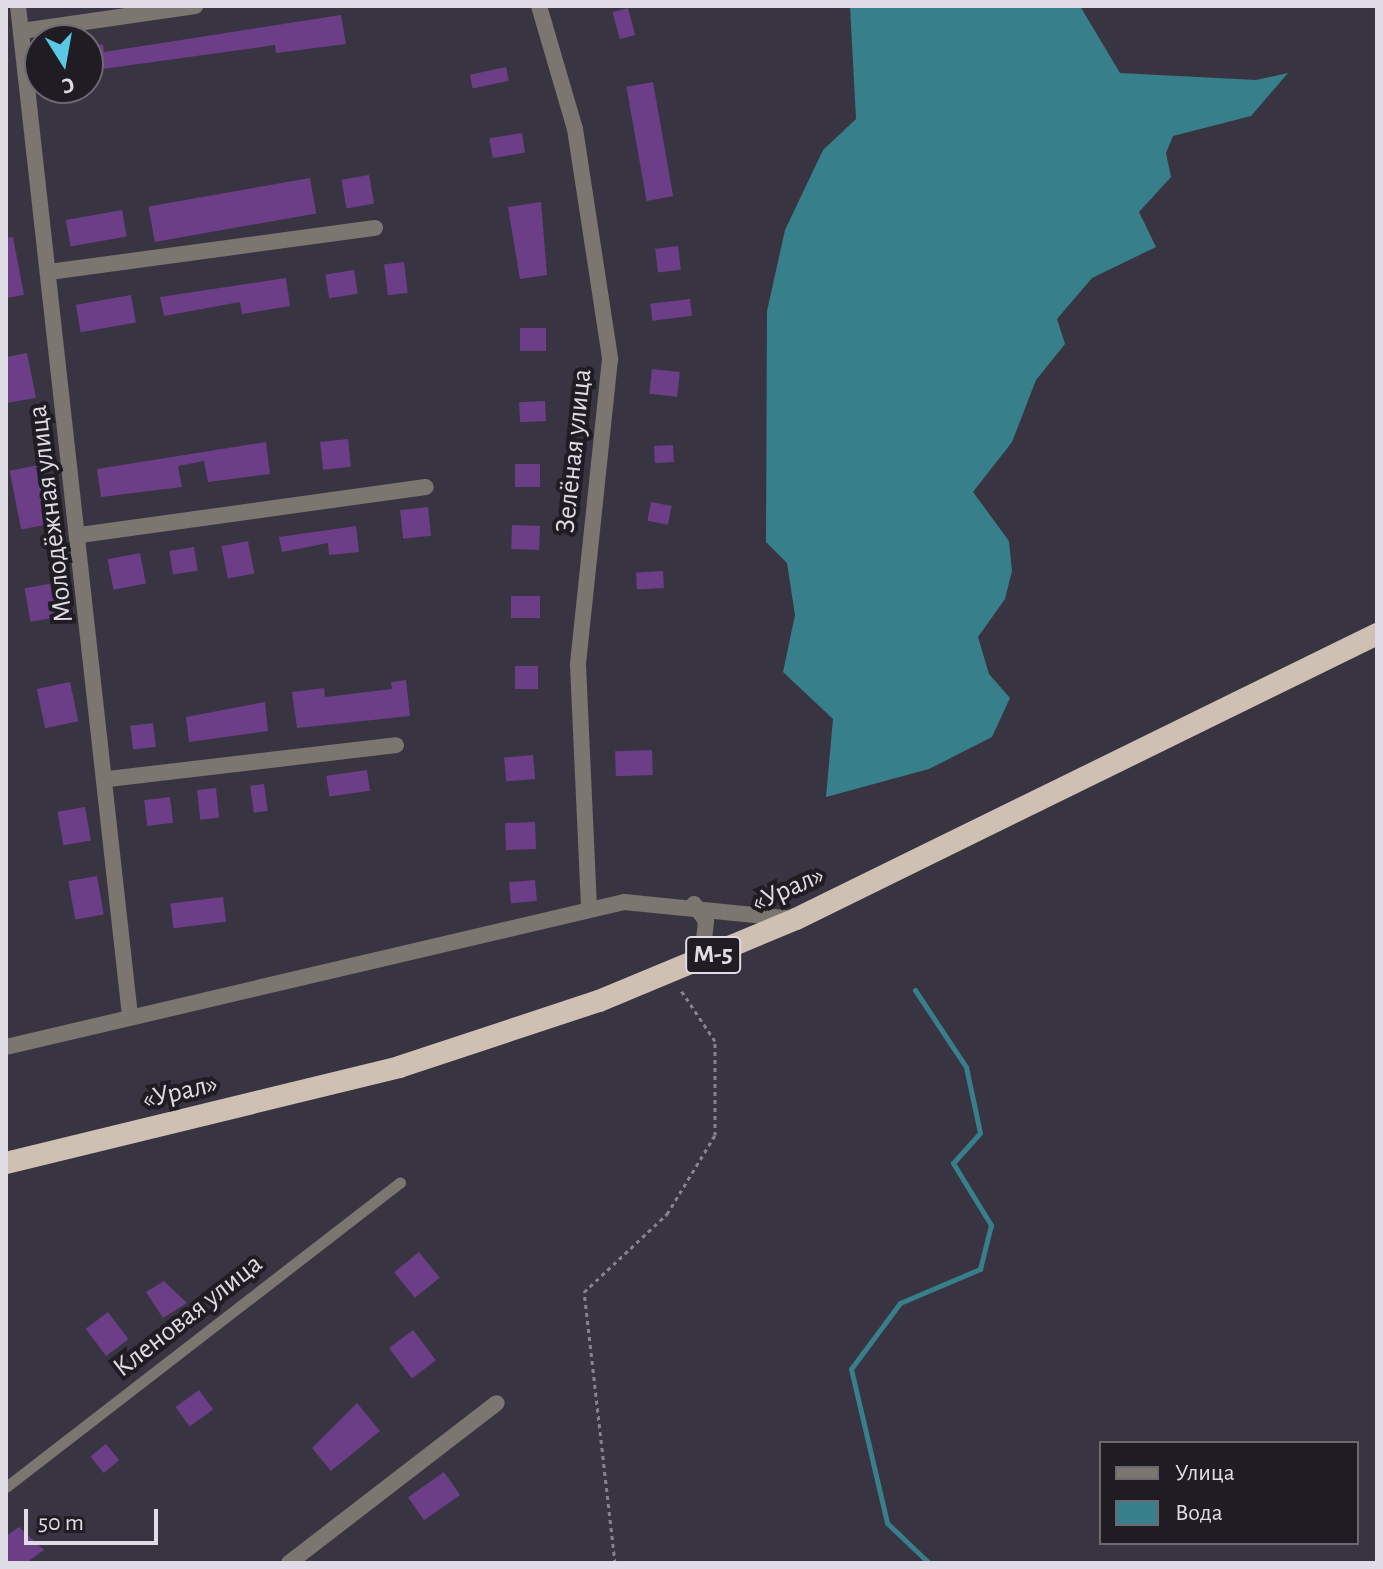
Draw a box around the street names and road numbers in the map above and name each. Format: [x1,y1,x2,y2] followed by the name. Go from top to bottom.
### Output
[549,367,599,535] street label: Зелёная улица
[21,403,81,625] street label: Молодёжная улица
[746,858,830,920] street label: «Урал»
[685,933,741,977] road number: М-5
[139,1067,221,1117] street label: «Урал»
[107,1247,269,1385] street label: Кленовая улица

